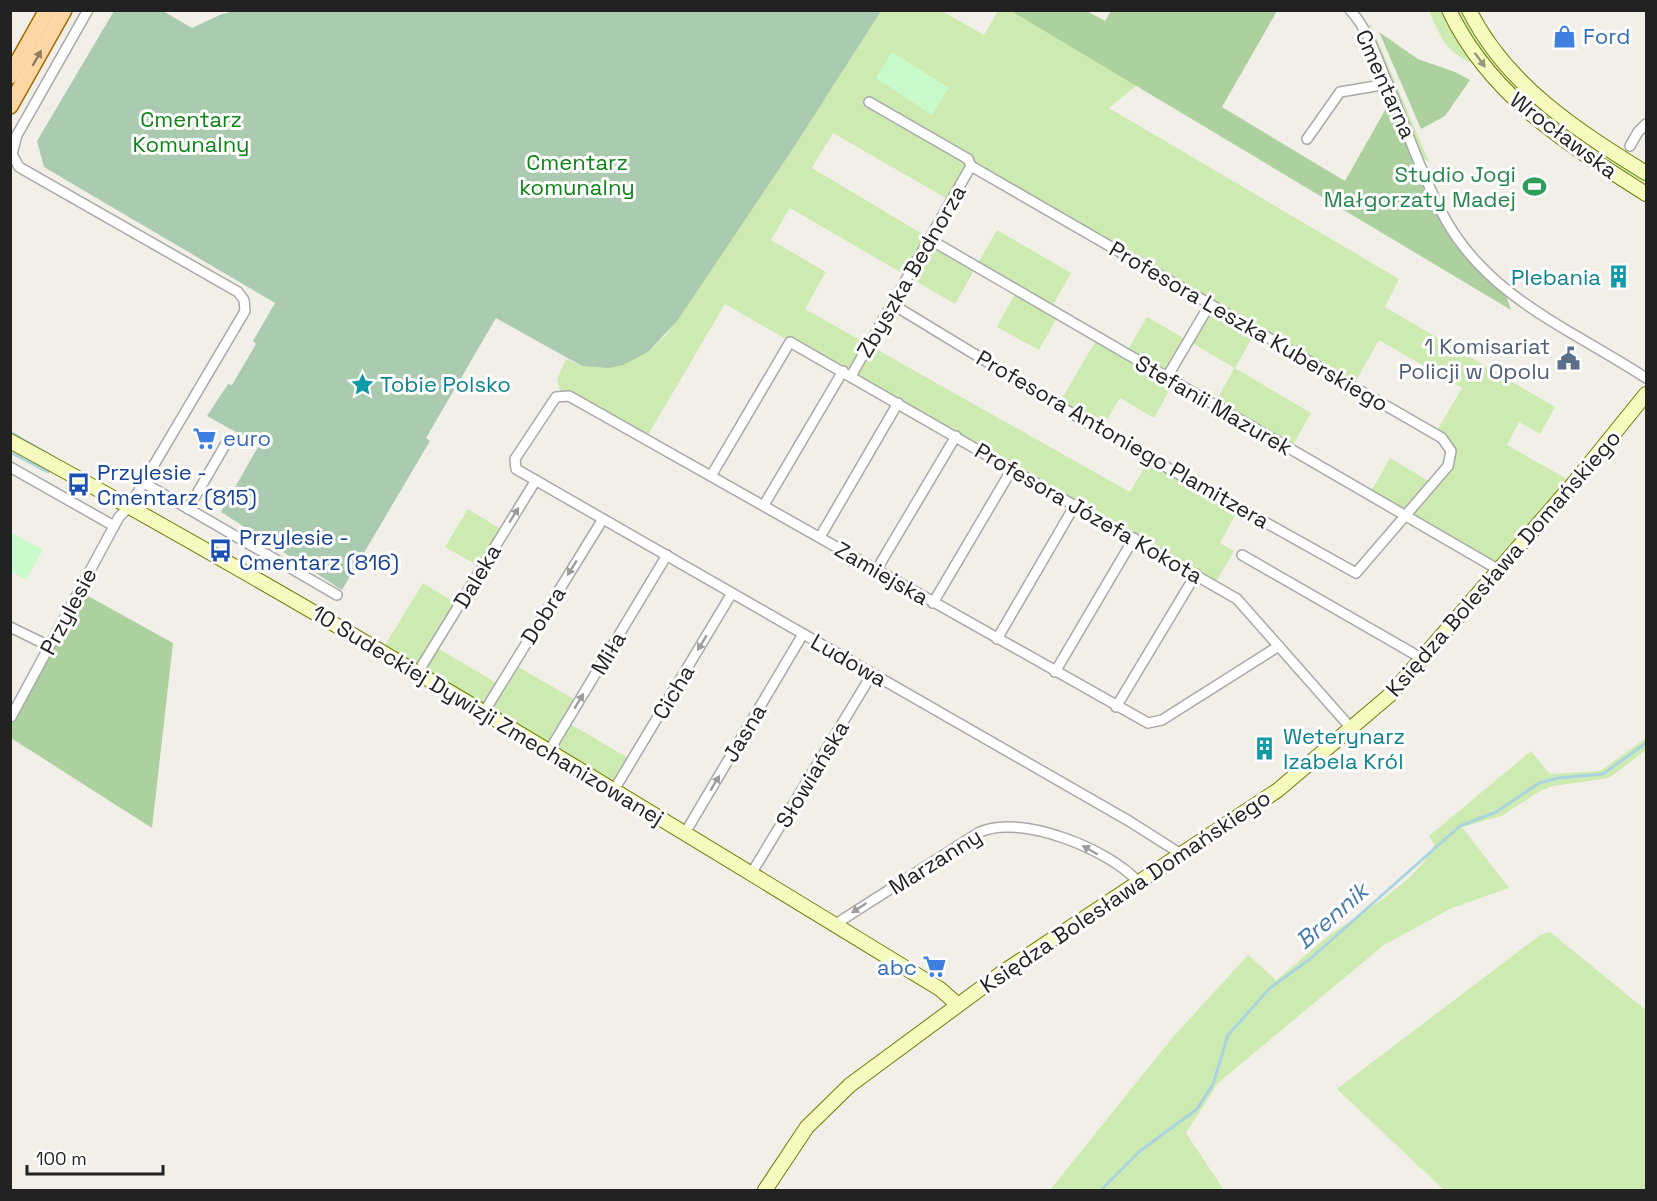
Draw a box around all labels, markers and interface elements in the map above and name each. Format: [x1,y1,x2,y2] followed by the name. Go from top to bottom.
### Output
[1583,22,1630,50] place label: Ford
[1552,23,1578,49] shop icon: Ford
[1350,25,1423,143] street label: Cmentarna
[32,50,42,67] one-way arrow
[1474,52,1486,68] one-way arrow
[1505,85,1624,185] street label: Wrocławska
[132,105,250,158] park label: Cmentarz Komunalny
[519,148,635,201] park label: Cmentarz komunalny
[1324,160,1516,213] place label: Studio Jogi Małgorzaty Madej
[1521,174,1547,200] sports icon: Studio Jogi Małgorzaty Madej
[850,180,972,362] street label: Zbyszka Bednorza
[1105,235,1393,417] street label: Profesora Leszka Kuberskiego
[1511,263,1601,291] place label: Plebania
[1606,264,1632,290] building icon: Plebania
[1399,332,1550,385] place label: 1 Komisariat Policji w Opolu
[972,343,1275,535] street label: Profesora Antoniego Plamitzera
[1555,346,1581,372] public building icon: 1 Komisariat Policji w Opolu
[1130,349,1298,462] street label: Stefanii Mazurek
[380,370,511,398] place label: Tobie Polsko
[349,371,375,397] place icon: Tobie Polsko
[223,424,271,452] place label: euro
[1379,424,1627,702] street label: Księdza Bolesława Domańskiego
[192,425,218,451] supermarket icon: euro
[970,436,1208,590] street label: Profesora Józefa Kokota
[97,458,257,511] place label: Przylesie - Cmentarz (815)
[66,472,92,498] bus stop icon: Przylesie - Cmentarz (815)
[509,507,520,523] one-way arrow
[239,523,399,576] place label: Przylesie - Cmentarz (816)
[830,535,934,611] street label: Zamiejska
[208,537,234,563] bus stop icon: Przylesie - Cmentarz (816)
[447,539,507,613] street label: Daleka
[567,560,578,576] one-way arrow
[33,563,103,659] street label: Przylesie
[514,581,572,649] street label: Dobra
[307,598,669,832] street label: 10 Sudeckiej Dywizji Zmechanizowanej
[584,626,632,680] street label: Miła
[806,627,892,693] street label: Ludowa
[697,635,707,652] one-way arrow
[646,659,700,724] street label: Cicha
[574,693,585,709] one-way arrow
[716,699,772,767] street label: Jasna
[769,715,855,833] street label: Słowiańska
[1283,722,1405,775] place label: Weterynarz Izabela Król
[1252,736,1278,762] building icon: Weterynarz Izabela Król
[709,775,720,791] one-way arrow
[974,783,1276,999] street label: Księdza Bolesława Domańskiego
[883,821,987,901] street label: Marzanny
[1081,845,1098,855] one-way arrow
[1289,873,1377,956] water label: Brennik
[851,903,867,914] one-way arrow
[877,953,917,981] place label: abc
[922,954,948,980] supermarket icon: abc
[27,1138,164,1176] scale bar
[36,1147,87,1170] text: 100 m

